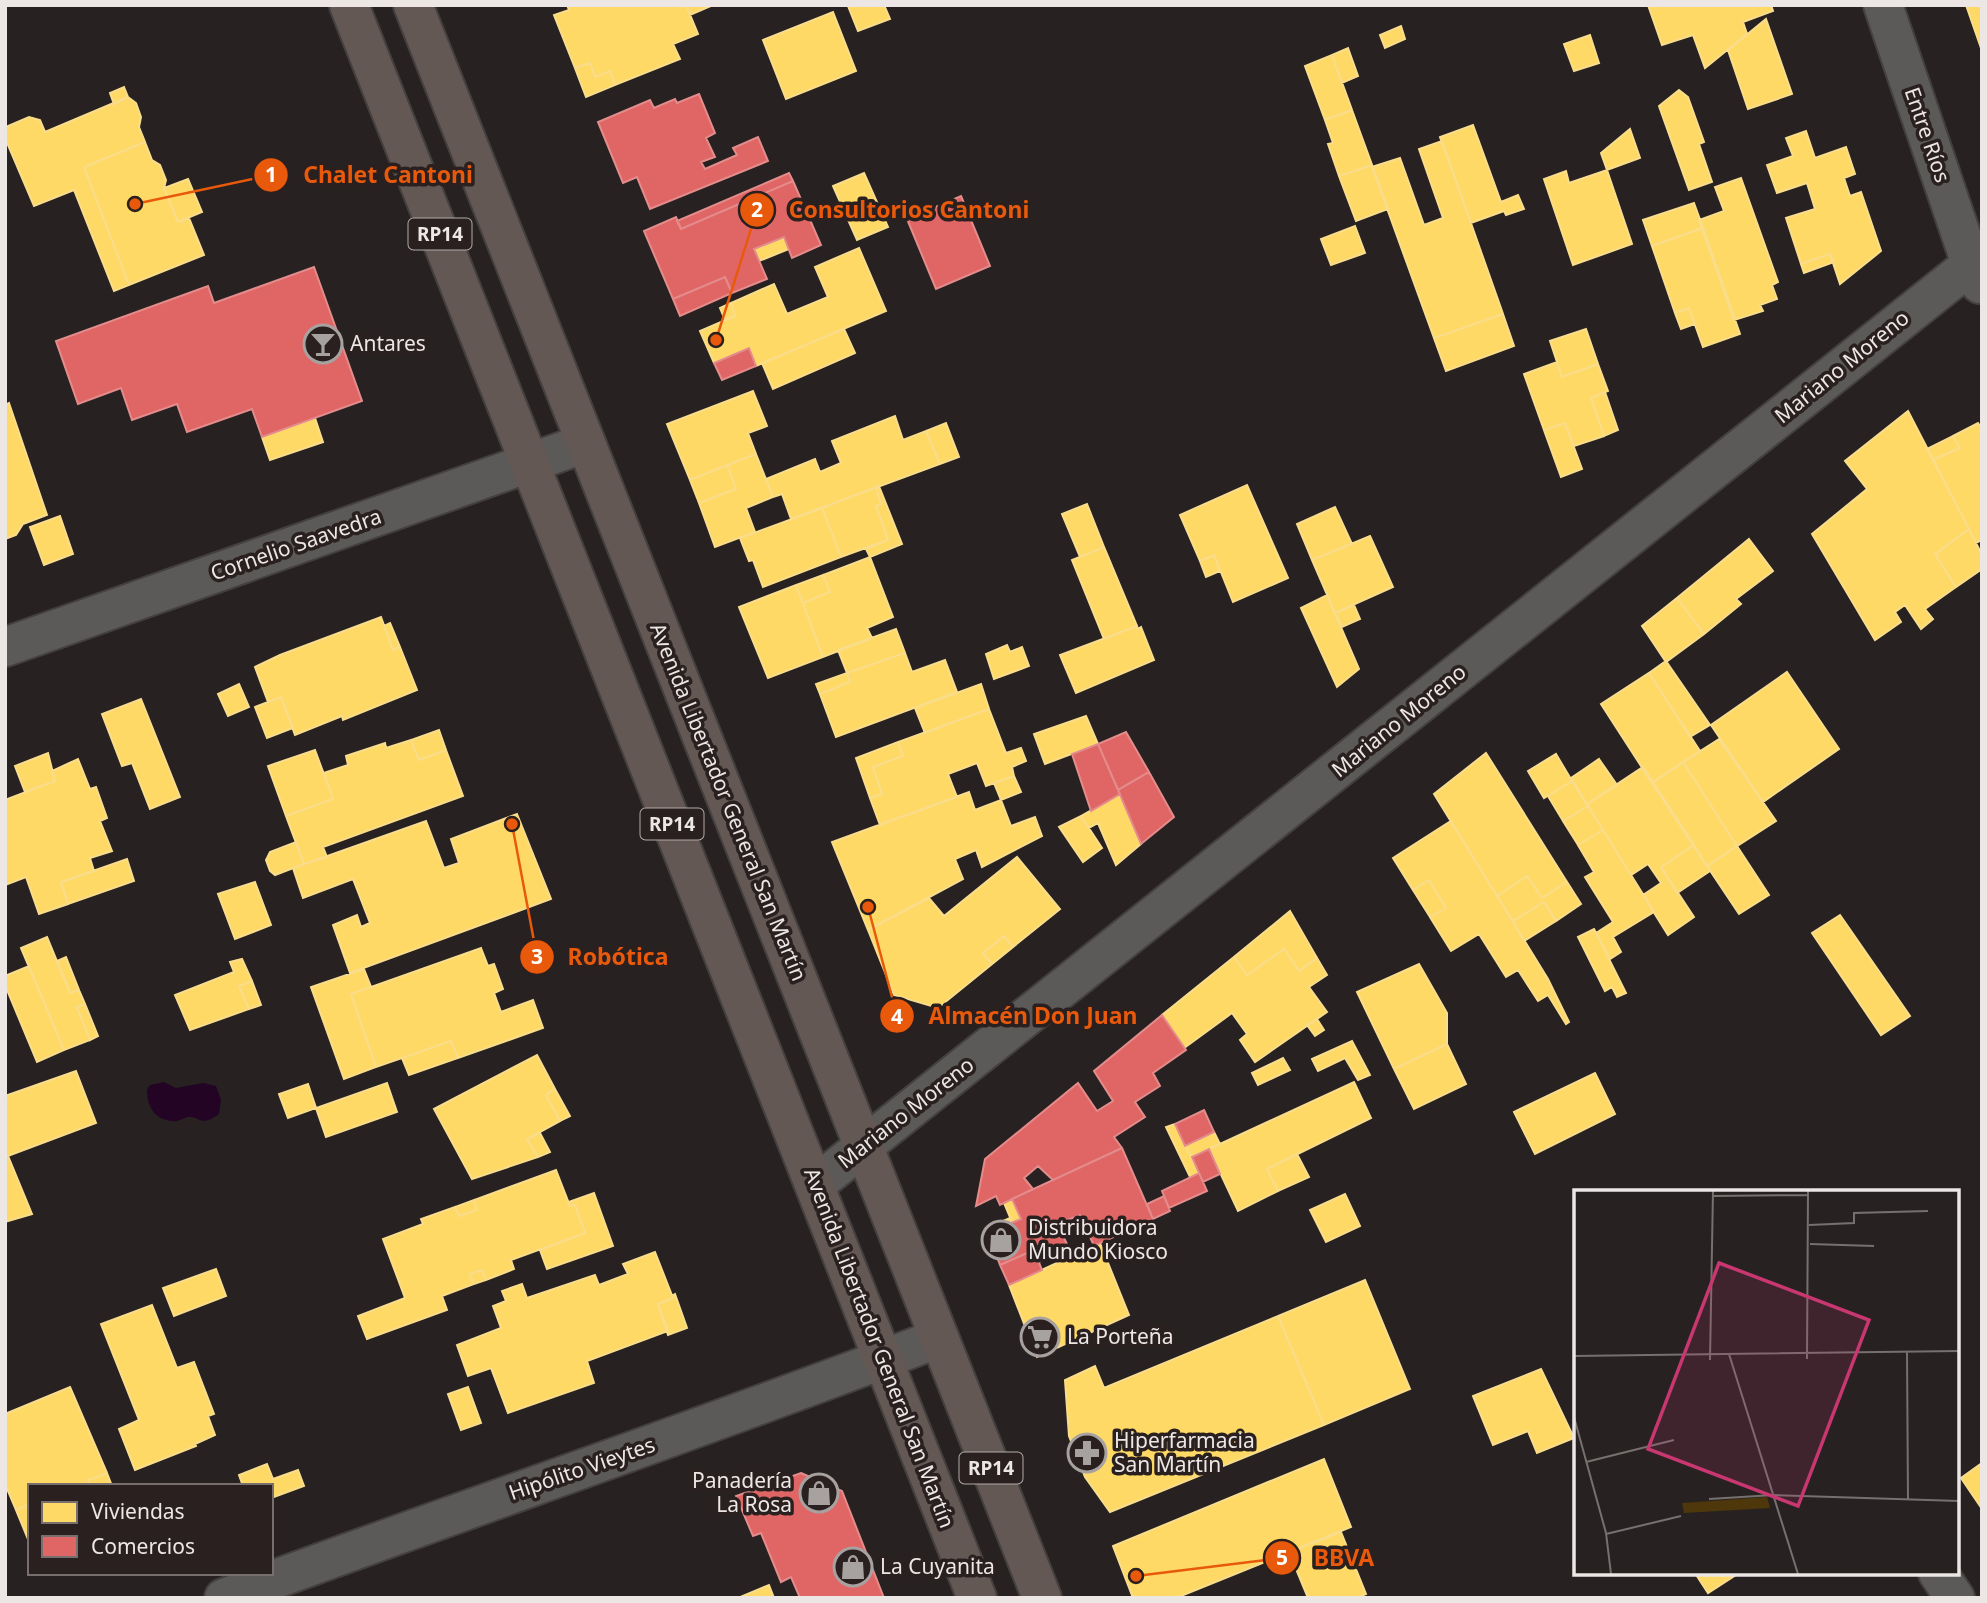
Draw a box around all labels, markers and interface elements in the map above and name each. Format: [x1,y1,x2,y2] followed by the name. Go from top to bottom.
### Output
[1899,83,1957,186] street label: Entre Ríos
[254,153,486,197] callout: Chalet Cantoni
[303,158,473,190] text: Chalet Cantoni
[265,160,277,188] text: 1
[740,188,1043,232] callout: Consultorios Cantoni
[789,193,1029,225] text: Consultorios Cantoni
[751,195,763,223] text: 2
[408,218,472,250] road number: RP14
[1768,303,1914,429] street label: Mariano Moreno
[302,323,344,365] bar icon: Antares
[350,329,426,357] place label: Antares
[206,502,385,586] street label: Cornelio Saavedra
[644,619,814,985] street label: Avenida Libertador General San Martín
[1325,657,1471,783] street label: Mariano Moreno
[640,808,704,839] road number: RP14
[519,935,683,979] callout: Robótica
[568,940,668,972] text: Robótica
[531,942,543,970] text: 3
[880,994,1152,1038] callout: Almacén Don Juan
[929,999,1137,1031] text: Almacén Don Juan
[891,1002,903,1030] text: 4
[832,1050,979,1174] street label: Mariano Moreno
[798,1164,962,1532] street label: Avenida Libertador General San Martín
[1574,1190,1959,1575] inset map
[1028,1213,1168,1265] place label: Distribuidora Mundo Kiosco
[980,1219,1022,1261] shop icon: Distribuidora Mundo Kiosco
[1019,1316,1061,1358] supermarket icon: La Porteña
[1067,1322,1174,1350] place label: La Porteña
[1114,1426,1255,1478] place label: Hiperfarmacia San Martín
[505,1430,658,1506] street label: Hipólito Vieytes
[1066,1432,1108,1474] pharmacy icon: Hiperfarmacia San Martín
[960,1452,1023,1484] road number: RP14
[692,1466,792,1518] place label: Panadería La Rosa
[798,1472,840,1514] shop icon: Panadería La Rosa
[28,1484,273,1575] legend
[91,1497,185,1525] text: Viviendas
[91,1532,195,1560] text: Comercios
[1265,1536,1388,1580] callout: BBVA
[1314,1541,1374,1573] text: BBVA
[1276,1543,1288,1571] text: 5
[832,1546,874,1588] shop icon: La Cuyanita
[880,1552,995,1580] place label: La Cuyanita

